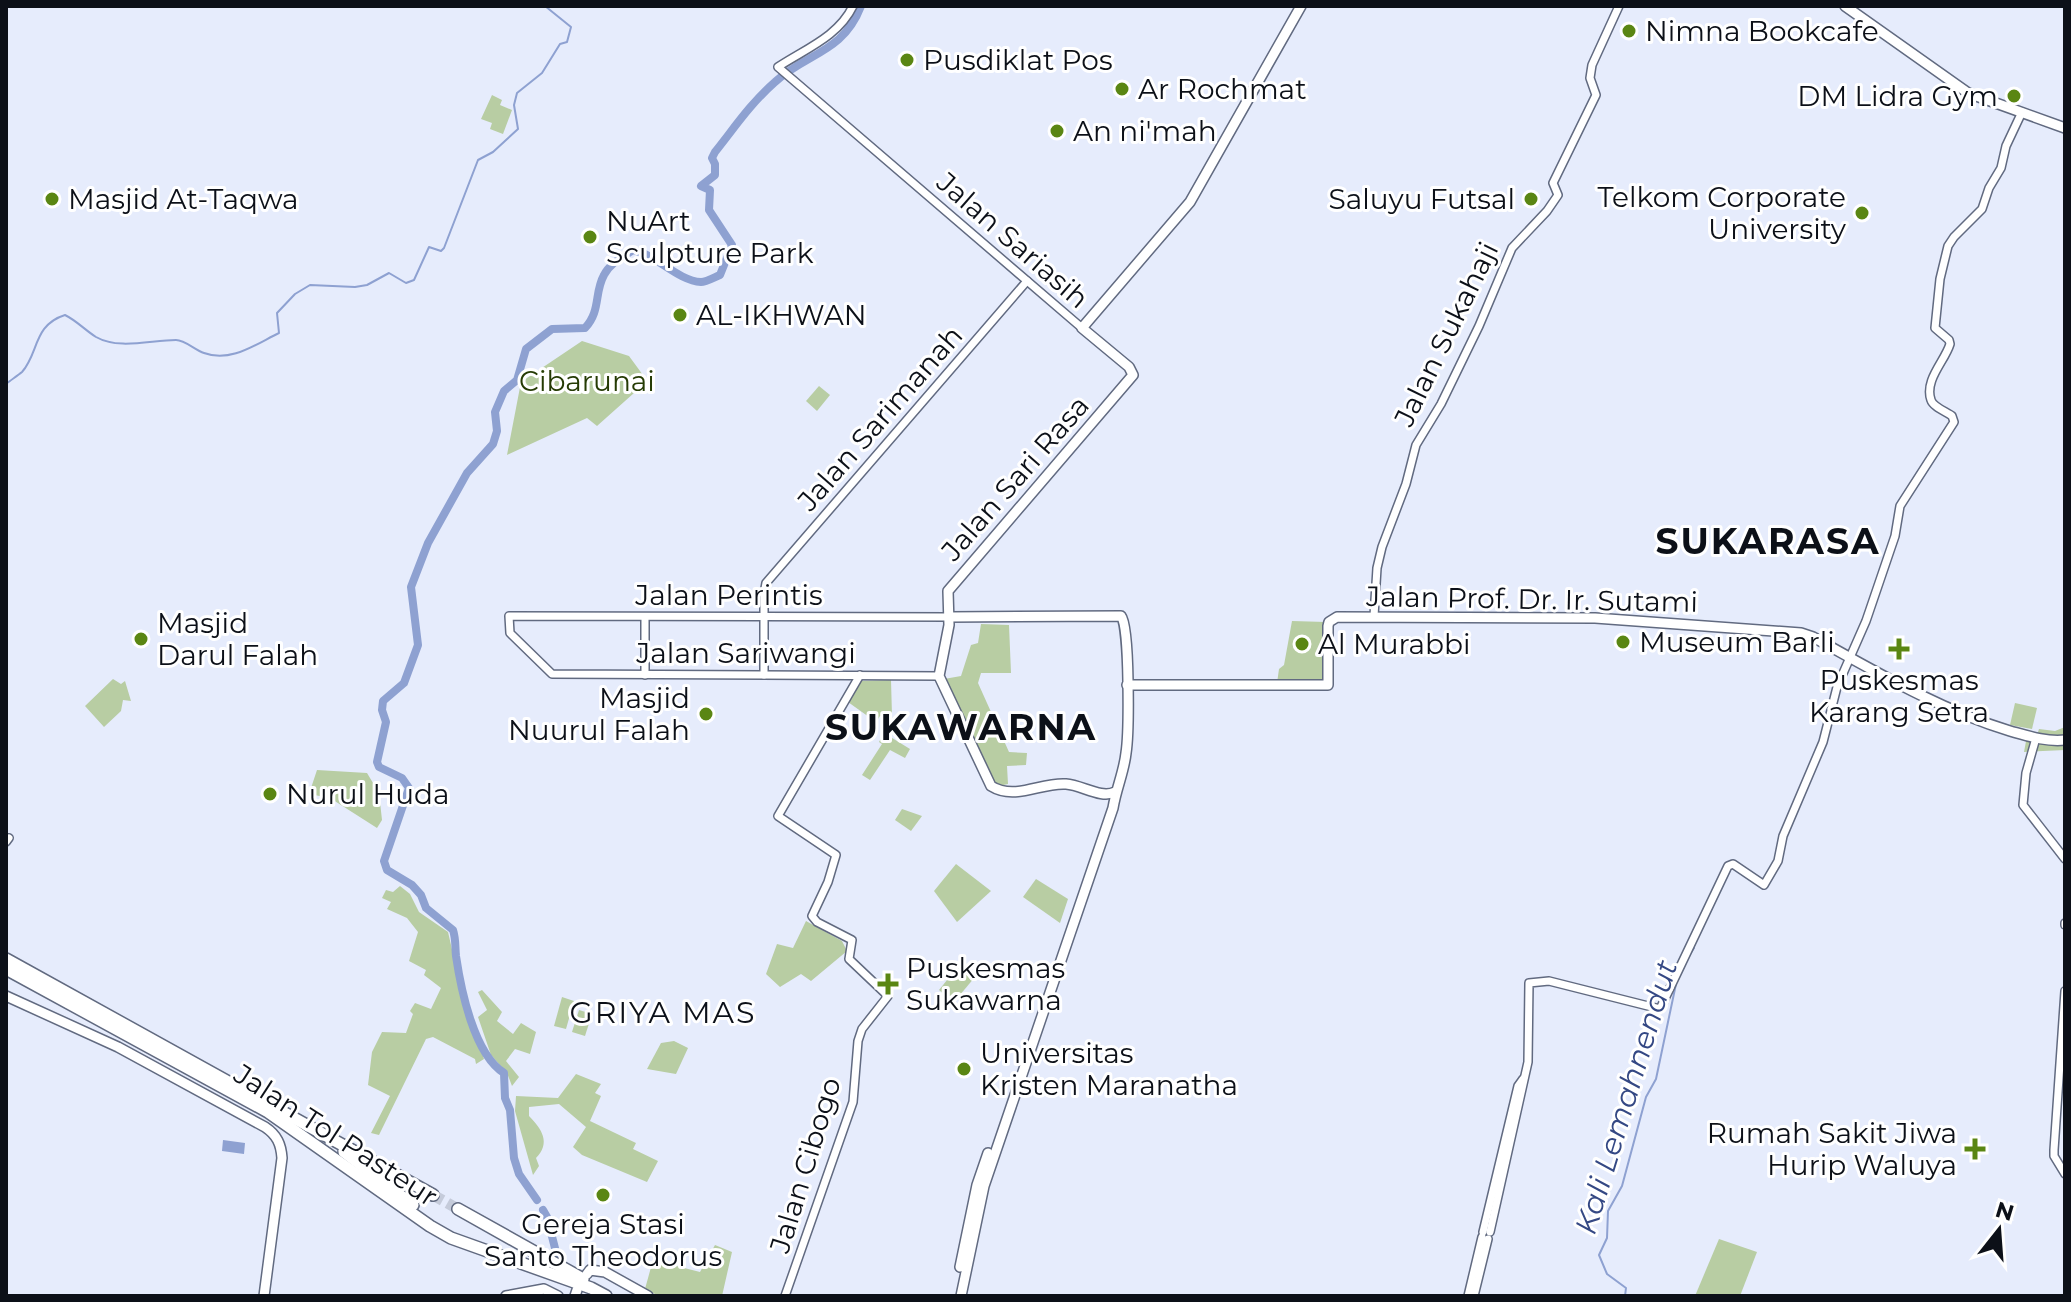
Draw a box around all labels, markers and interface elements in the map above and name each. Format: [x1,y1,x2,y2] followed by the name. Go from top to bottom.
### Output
[1645,14,1879,48] place label: Nimna Bookcafe
[1620,22,1638,40] marker: Nimna Bookcafe
[923,43,1113,77] place label: Pusdiklat Pos
[898,51,916,69] marker: Pusdiklat Pos
[1138,72,1307,106] place label: Ar Rochmat
[1797,79,1998,113] place label: DM Lidra Gym
[1113,80,1131,98] marker: Ar Rochmat
[2005,87,2023,105] marker: DM Lidra Gym
[1073,114,1217,148] place label: An ni'mah
[1048,122,1066,140] marker: An ni'mah
[929,164,1096,315] street label: Jalan Sariasih
[1598,180,1847,246] place label: Telkom Corporate University
[68,182,299,216] place label: Masjid At-Taqwa
[1329,182,1515,216] place label: Saluyu Futsal
[43,190,61,208] marker: Masjid At-Taqwa
[1522,190,1540,208] marker: Saluyu Futsal
[606,204,814,270] place label: NuArt Sculpture Park
[1853,204,1871,222] marker: Telkom Corporate University
[581,228,599,246] marker: NuArt Sculpture Park
[1386,236,1505,432] street label: Jalan Sukahaji
[696,298,867,332] place label: AL-IKHWAN
[671,306,689,324] marker: AL-IKHWAN
[790,319,970,518] street label: Jalan Sarimanah
[519,364,655,398] park label: Cibarunai
[934,389,1096,568] street label: Jalan Sari Rasa
[1655,519,1881,563] district label: SUKARASA
[634,578,823,612] street label: Jalan Perintis
[1365,579,1698,619] street label: Jalan Prof. Dr. Ir. Sutami
[157,606,318,672] place label: Masjid Darul Falah
[1639,625,1835,659] place label: Museum Barli
[1318,627,1471,661] place label: Al Murabbi
[132,630,150,648] marker: Masjid Darul Falah
[1614,633,1632,651] marker: Museum Barli
[1293,635,1311,653] marker: Al Murabbi
[635,636,856,670] street label: Jalan Sariwangi
[1888,638,1910,660] marker: Puskesmas Karang Setra
[1809,663,1989,729] place label: Puskesmas Karang Setra
[508,681,690,747] place label: Masjid Nuurul Falah
[697,705,715,723] marker: Masjid Nuurul Falah
[825,705,1097,749] district label: SUKAWARNA
[286,777,450,811] place label: Nurul Huda
[261,785,279,803] marker: Nurul Huda
[906,951,1065,1017] place label: Puskesmas Sukawarna
[1567,956,1685,1238] water label: Kali Lemahnendut
[877,973,899,995] marker: Puskesmas Sukawarna
[569,994,757,1031] district label: GRIYA MAS
[980,1036,1238,1102] place label: Universitas Kristen Maranatha
[227,1056,444,1213] street label: Jalan Tol Pasteur
[955,1060,973,1078] marker: Universitas Kristen Maranatha
[762,1073,848,1258] street label: Jalan Cibogo
[1707,1116,1957,1182] place label: Rumah Sakit Jiwa Hurip Waluya
[1964,1138,1986,1160] marker: Rumah Sakit Jiwa Hurip Waluya
[594,1186,612,1204] marker: Gereja Stasi Santo Theodorus
[1959,1190,2039,1270] north arrow
[1992,1196,2017,1227] text: N
[484,1207,722,1273] place label: Gereja Stasi Santo Theodorus

